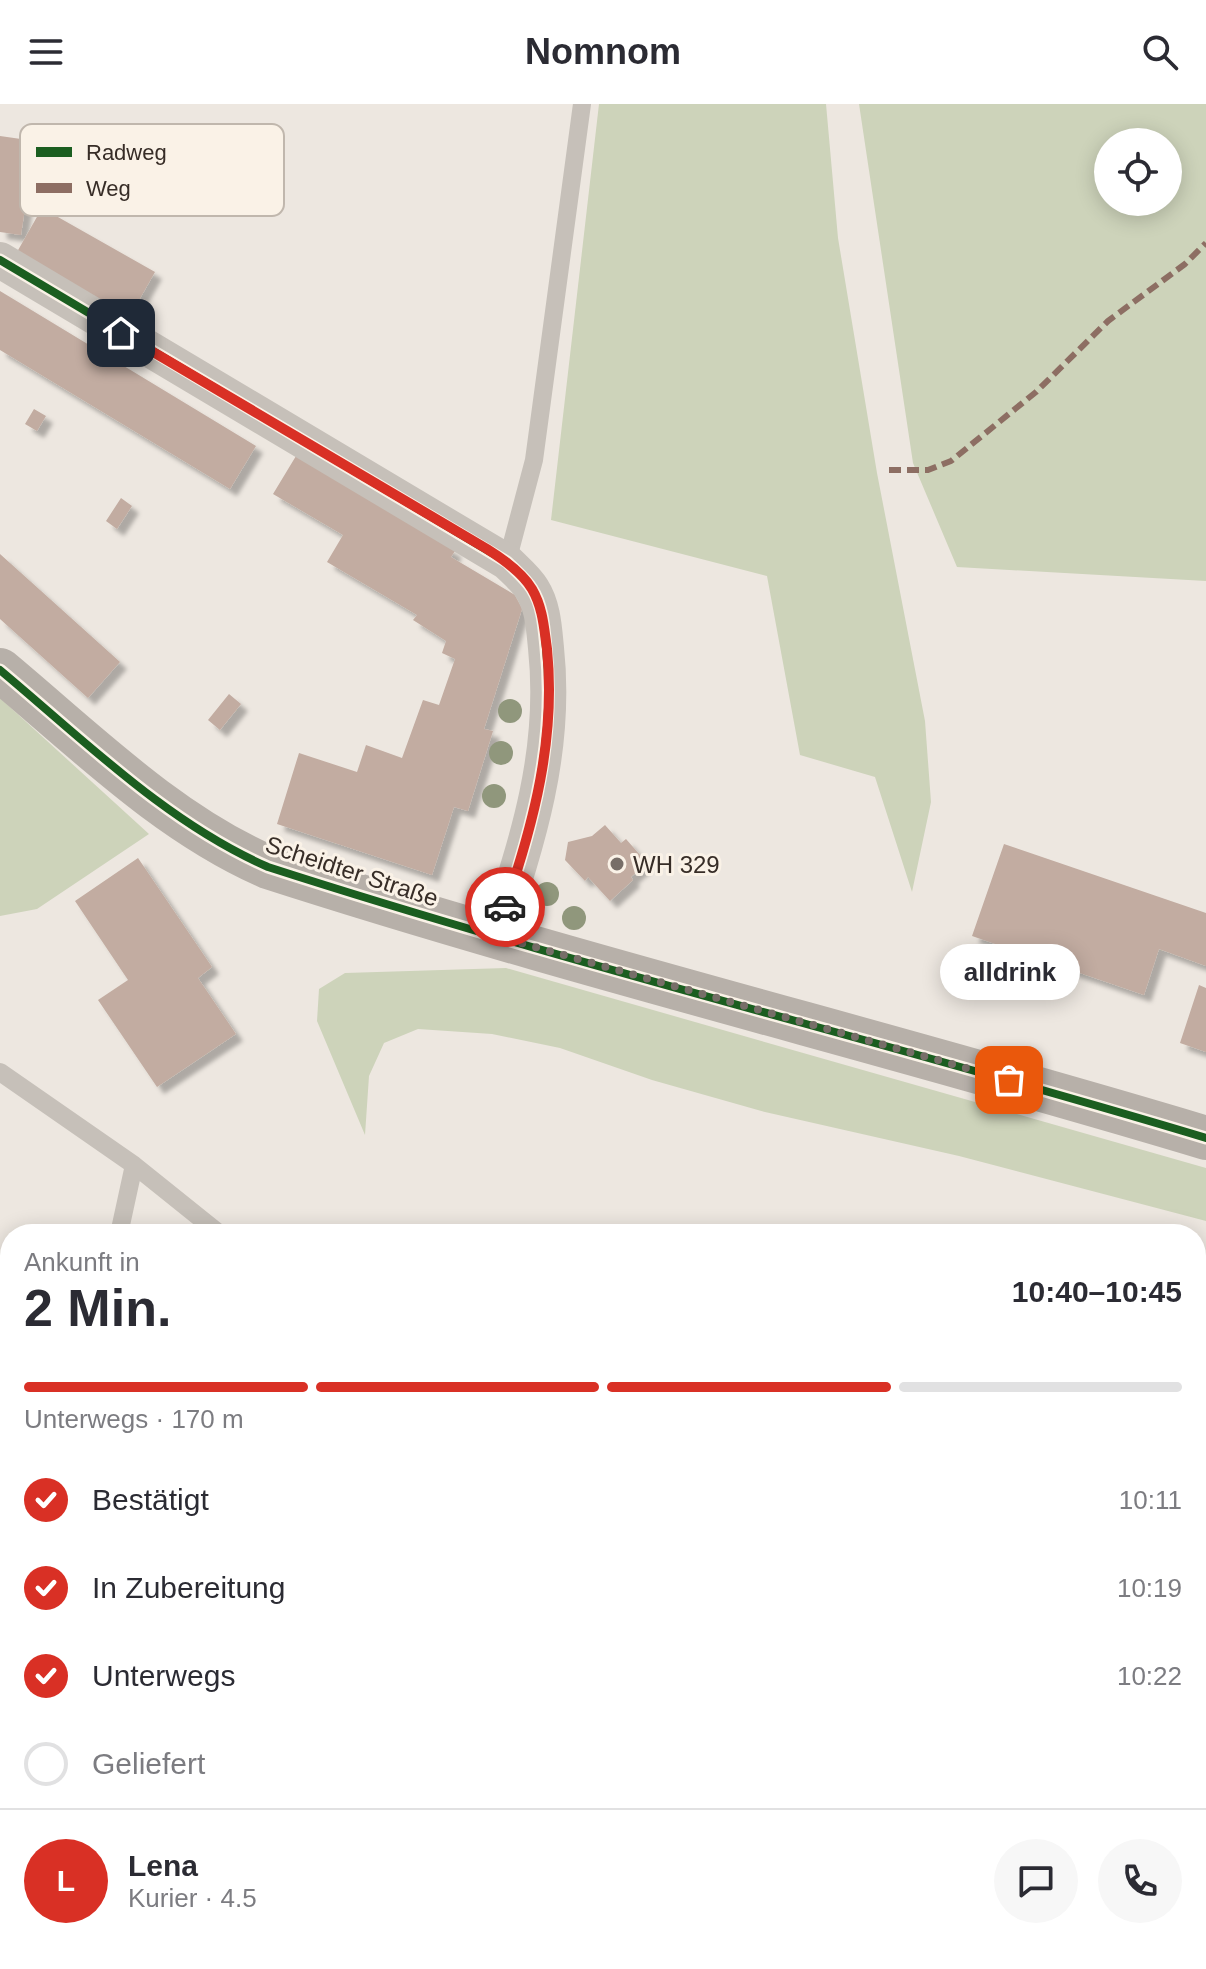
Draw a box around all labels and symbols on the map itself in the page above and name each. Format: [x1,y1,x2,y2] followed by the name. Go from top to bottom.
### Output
[20,124,284,216] legend
[86,140,167,165] text: Radweg
[86,176,131,201] text: Weg
[87,299,155,367] pin
[262,830,442,912] street label: Scheidter Straße
[633,851,720,878] place label: WH 329
[608,855,626,873] marker: WH 329
[465,867,545,947] courier
[939,944,1079,1000] callout: alldrink
[975,1046,1043,1114] pin

